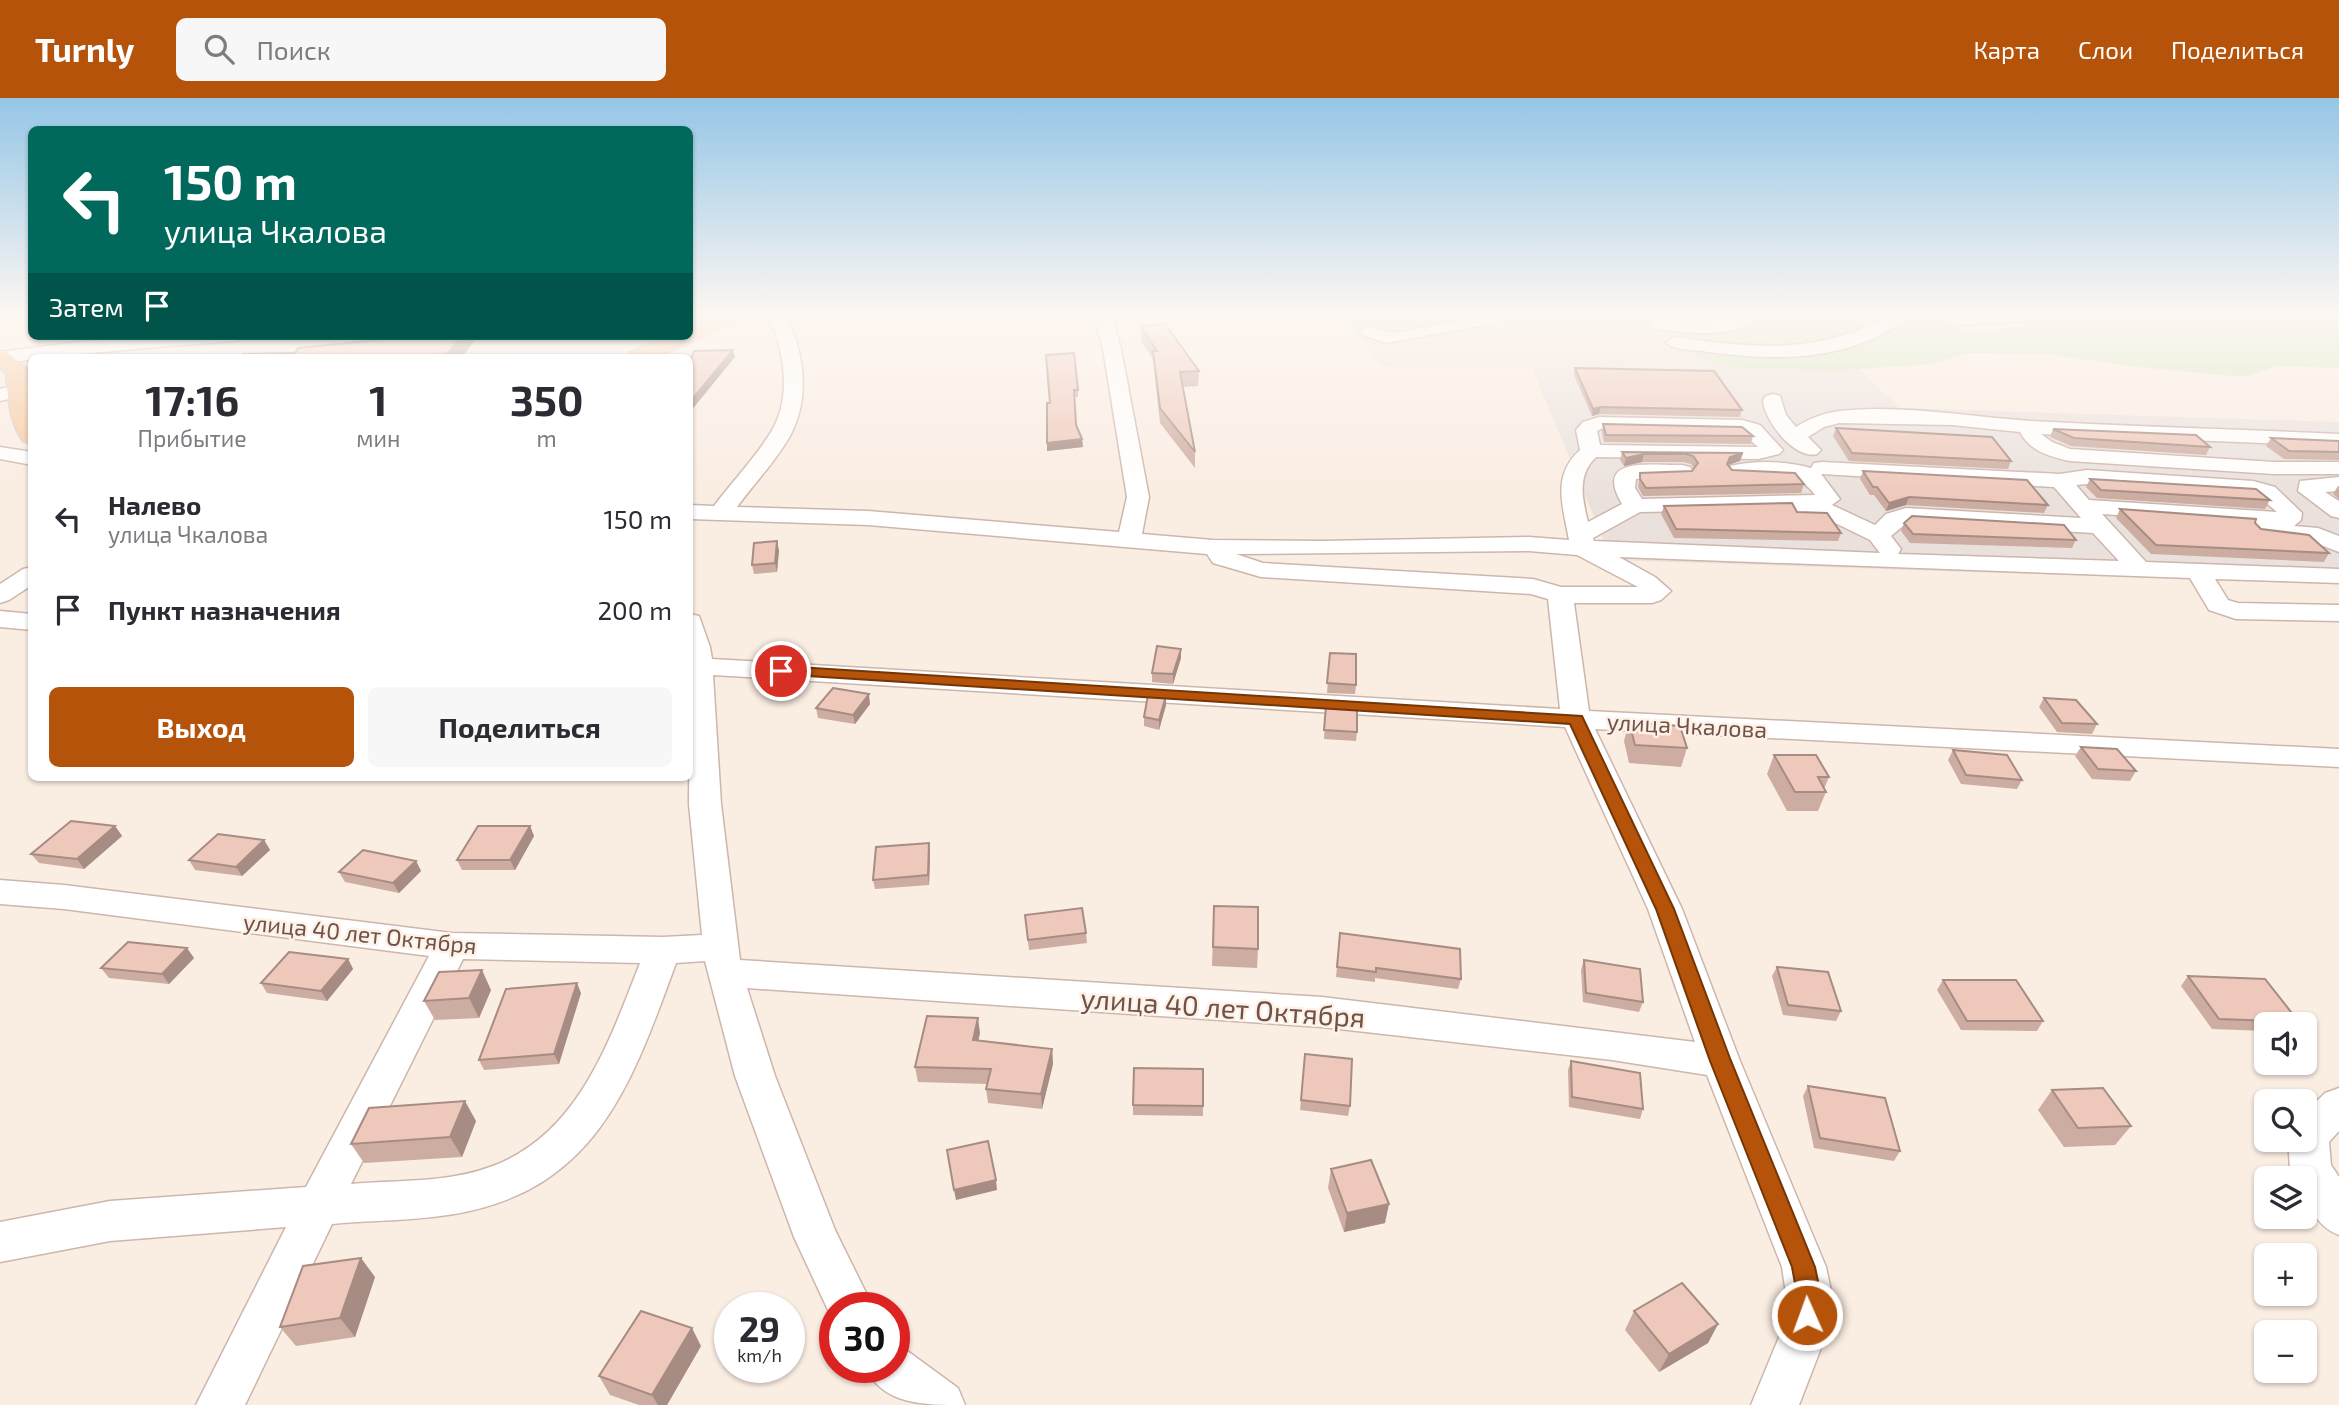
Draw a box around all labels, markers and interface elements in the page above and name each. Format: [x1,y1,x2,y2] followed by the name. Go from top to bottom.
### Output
[176,18,666,81] search box
[35,29,134,69] text: Turnly
[200,30,238,68] icon: search
[256,34,331,65] text: Поиск
[1973,35,2040,64] text: Карта
[2078,35,2133,64] text: Слои
[2171,35,2304,64] text: Поделиться
[164,151,297,210] text: 150 m
[49,154,140,245] icon: left
[164,211,387,249] text: улица Чкалова
[138,287,176,325] icon: arrive
[49,291,124,322] text: Затем
[145,374,239,424] text: 17:16
[369,374,387,424] text: 1
[510,374,583,424] text: 350
[138,424,247,452] text: Прибытие
[356,424,400,452] text: мин
[537,424,557,452] text: m
[108,489,201,520] text: Налево
[49,500,87,538] icon: left
[603,503,672,534] text: 150 m
[108,520,268,548] text: улица Чкалова
[49,591,87,629] icon: arrive
[108,594,341,625] text: Пункт назначения
[597,594,672,625] text: 200 m
[751,641,811,701] pin
[762,652,800,690] icon: arrive
[49,687,354,767] button: Выход
[368,687,672,767] button: Поделиться
[1606,707,1768,744] street label: улица Чкалова
[242,907,478,960] street label: улица 40 лет Октября
[1080,980,1366,1034] street label: улица 40 лет Октября
[2254,1012,2317,1383] map controls
[2254,1012,2317,1075] button: sound
[2254,1089,2317,1152] button: search
[2254,1166,2317,1229] button: layers
[2254,1243,2317,1306] button: +
[1770,1278,1844,1352] position arrow
[819,1292,910,1383] speed limit sign: 30
[739,1307,780,1349] text: 29
[2254,1320,2317,1383] button: −
[737,1344,782,1366] text: km/h

